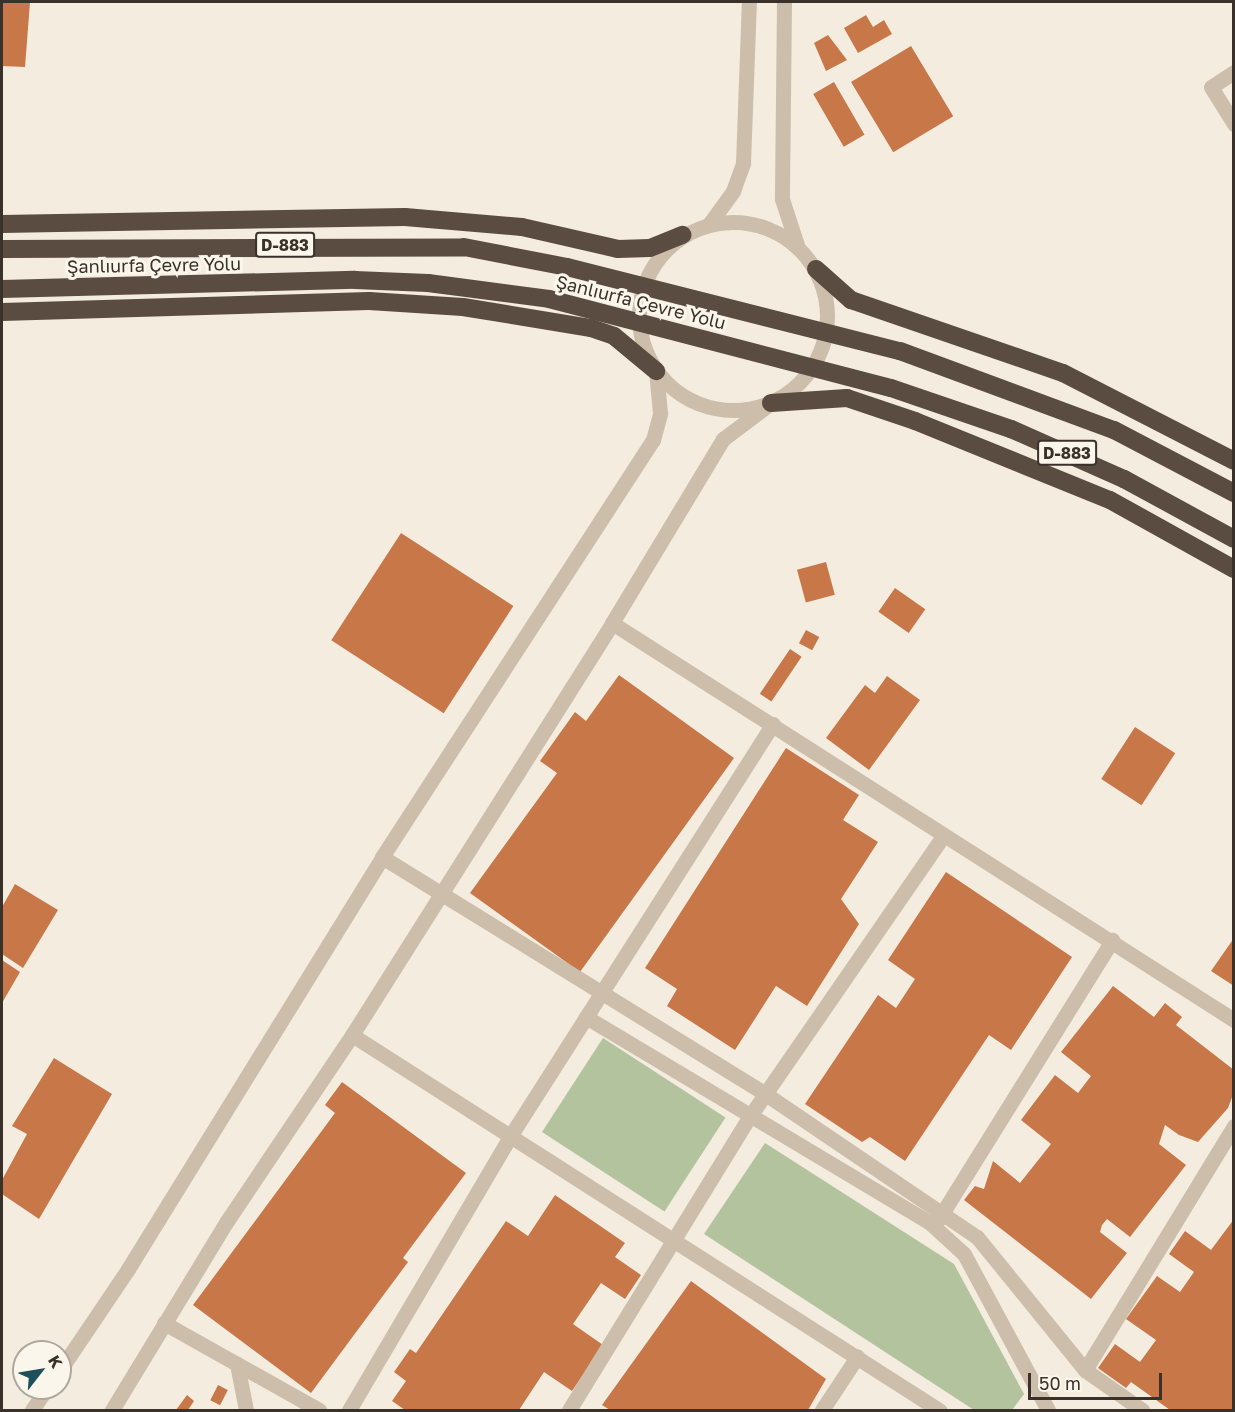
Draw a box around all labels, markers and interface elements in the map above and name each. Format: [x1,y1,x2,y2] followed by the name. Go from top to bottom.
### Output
[255,232,315,258] road number: D-883
[67,253,241,277] street label: Şanlıurfa Çevre Yolu
[554,270,728,334] street label: Şanlıurfa Çevre Yolu
[1037,440,1097,466] road number: D-883
[12,1340,72,1400] north arrow
[44,1352,67,1372] text: K
[1031,1361,1164,1399] scale bar
[1039,1372,1081,1394] text: 50 m

